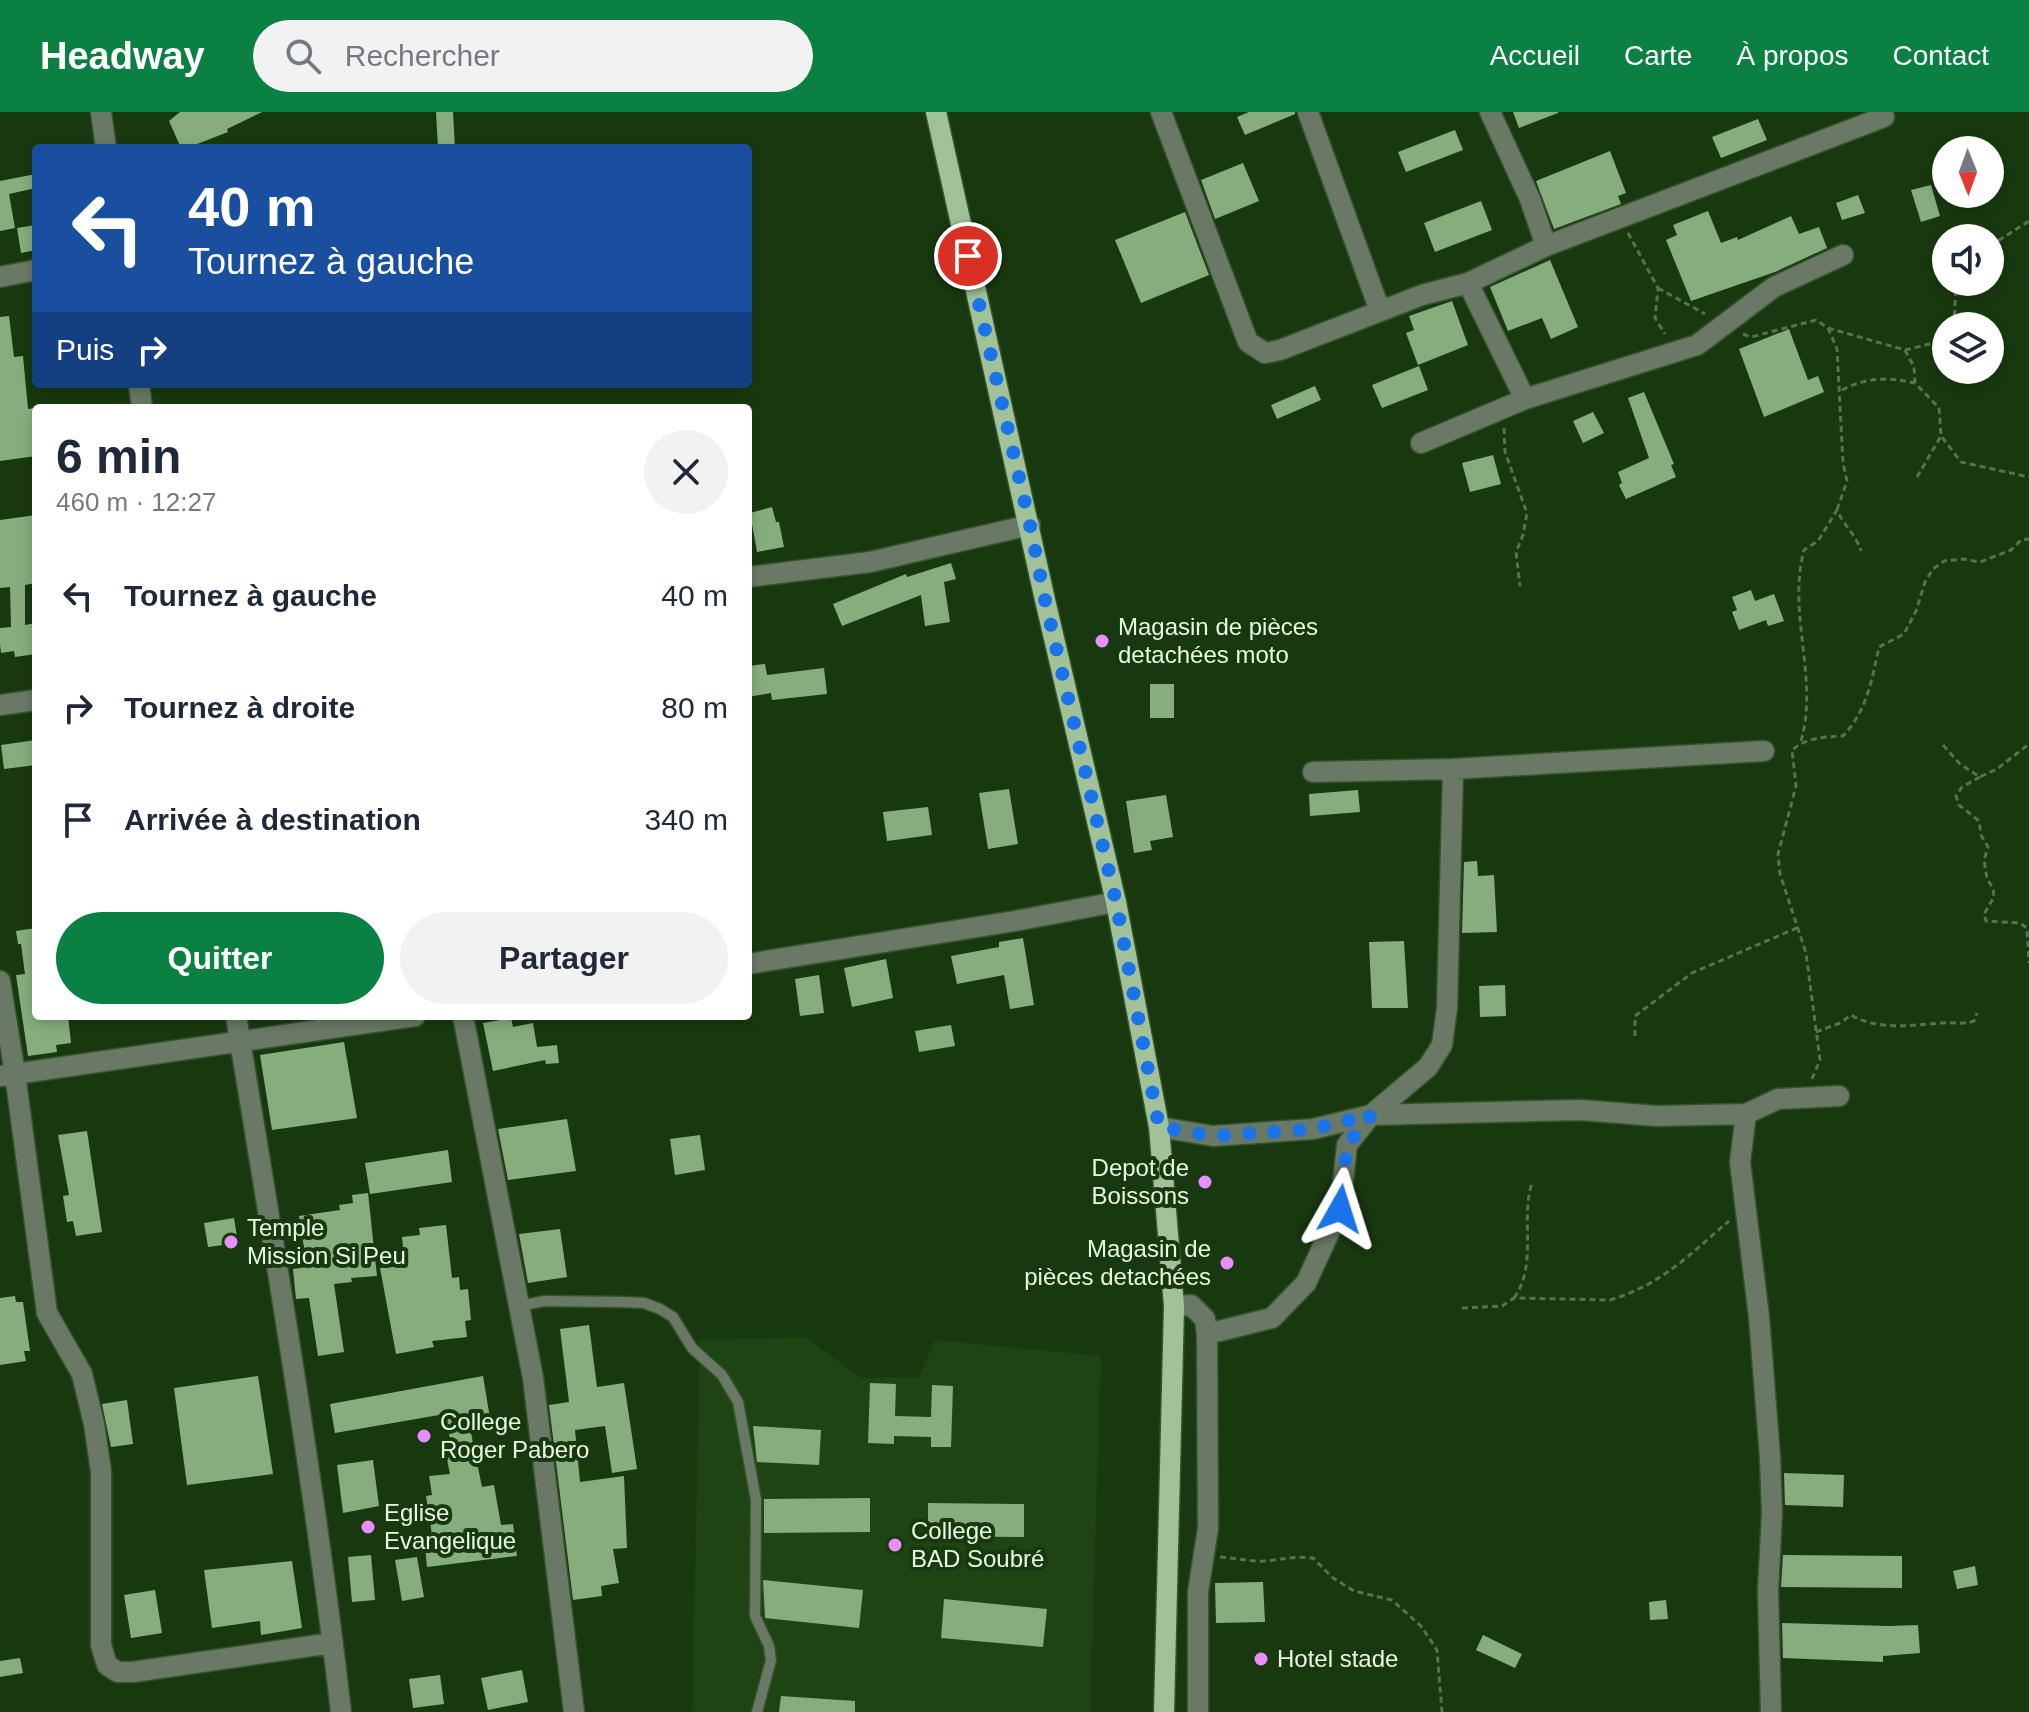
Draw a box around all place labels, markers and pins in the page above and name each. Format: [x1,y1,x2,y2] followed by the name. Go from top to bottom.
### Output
[934,222,1002,290] pin
[1118,613,1318,668] place label: Magasin de pièces detachées moto
[1093,632,1111,650] marker: Magasin de pièces detachées moto
[1092,1154,1189,1209] place label: Depot de Boissons
[1196,1173,1214,1191] marker: Depot de Boissons
[247,1214,406,1269] place label: Temple Mission Si Peu
[222,1233,240,1251] marker: Temple Mission Si Peu
[1024,1235,1211,1290] place label: Magasin de pièces detachées
[1218,1254,1236,1272] marker: Magasin de pièces detachées
[440,1408,589,1463] place label: College Roger Pabero
[415,1427,433,1445] marker: College Roger Pabero
[384,1499,516,1554] place label: Eglise Evangelique
[911,1517,1044,1572] place label: College BAD Soubré
[359,1518,377,1536] marker: Eglise Evangelique
[886,1536,904,1554] marker: College BAD Soubré
[1277,1645,1398,1672] place label: Hotel stade
[1252,1650,1270,1668] marker: Hotel stade

